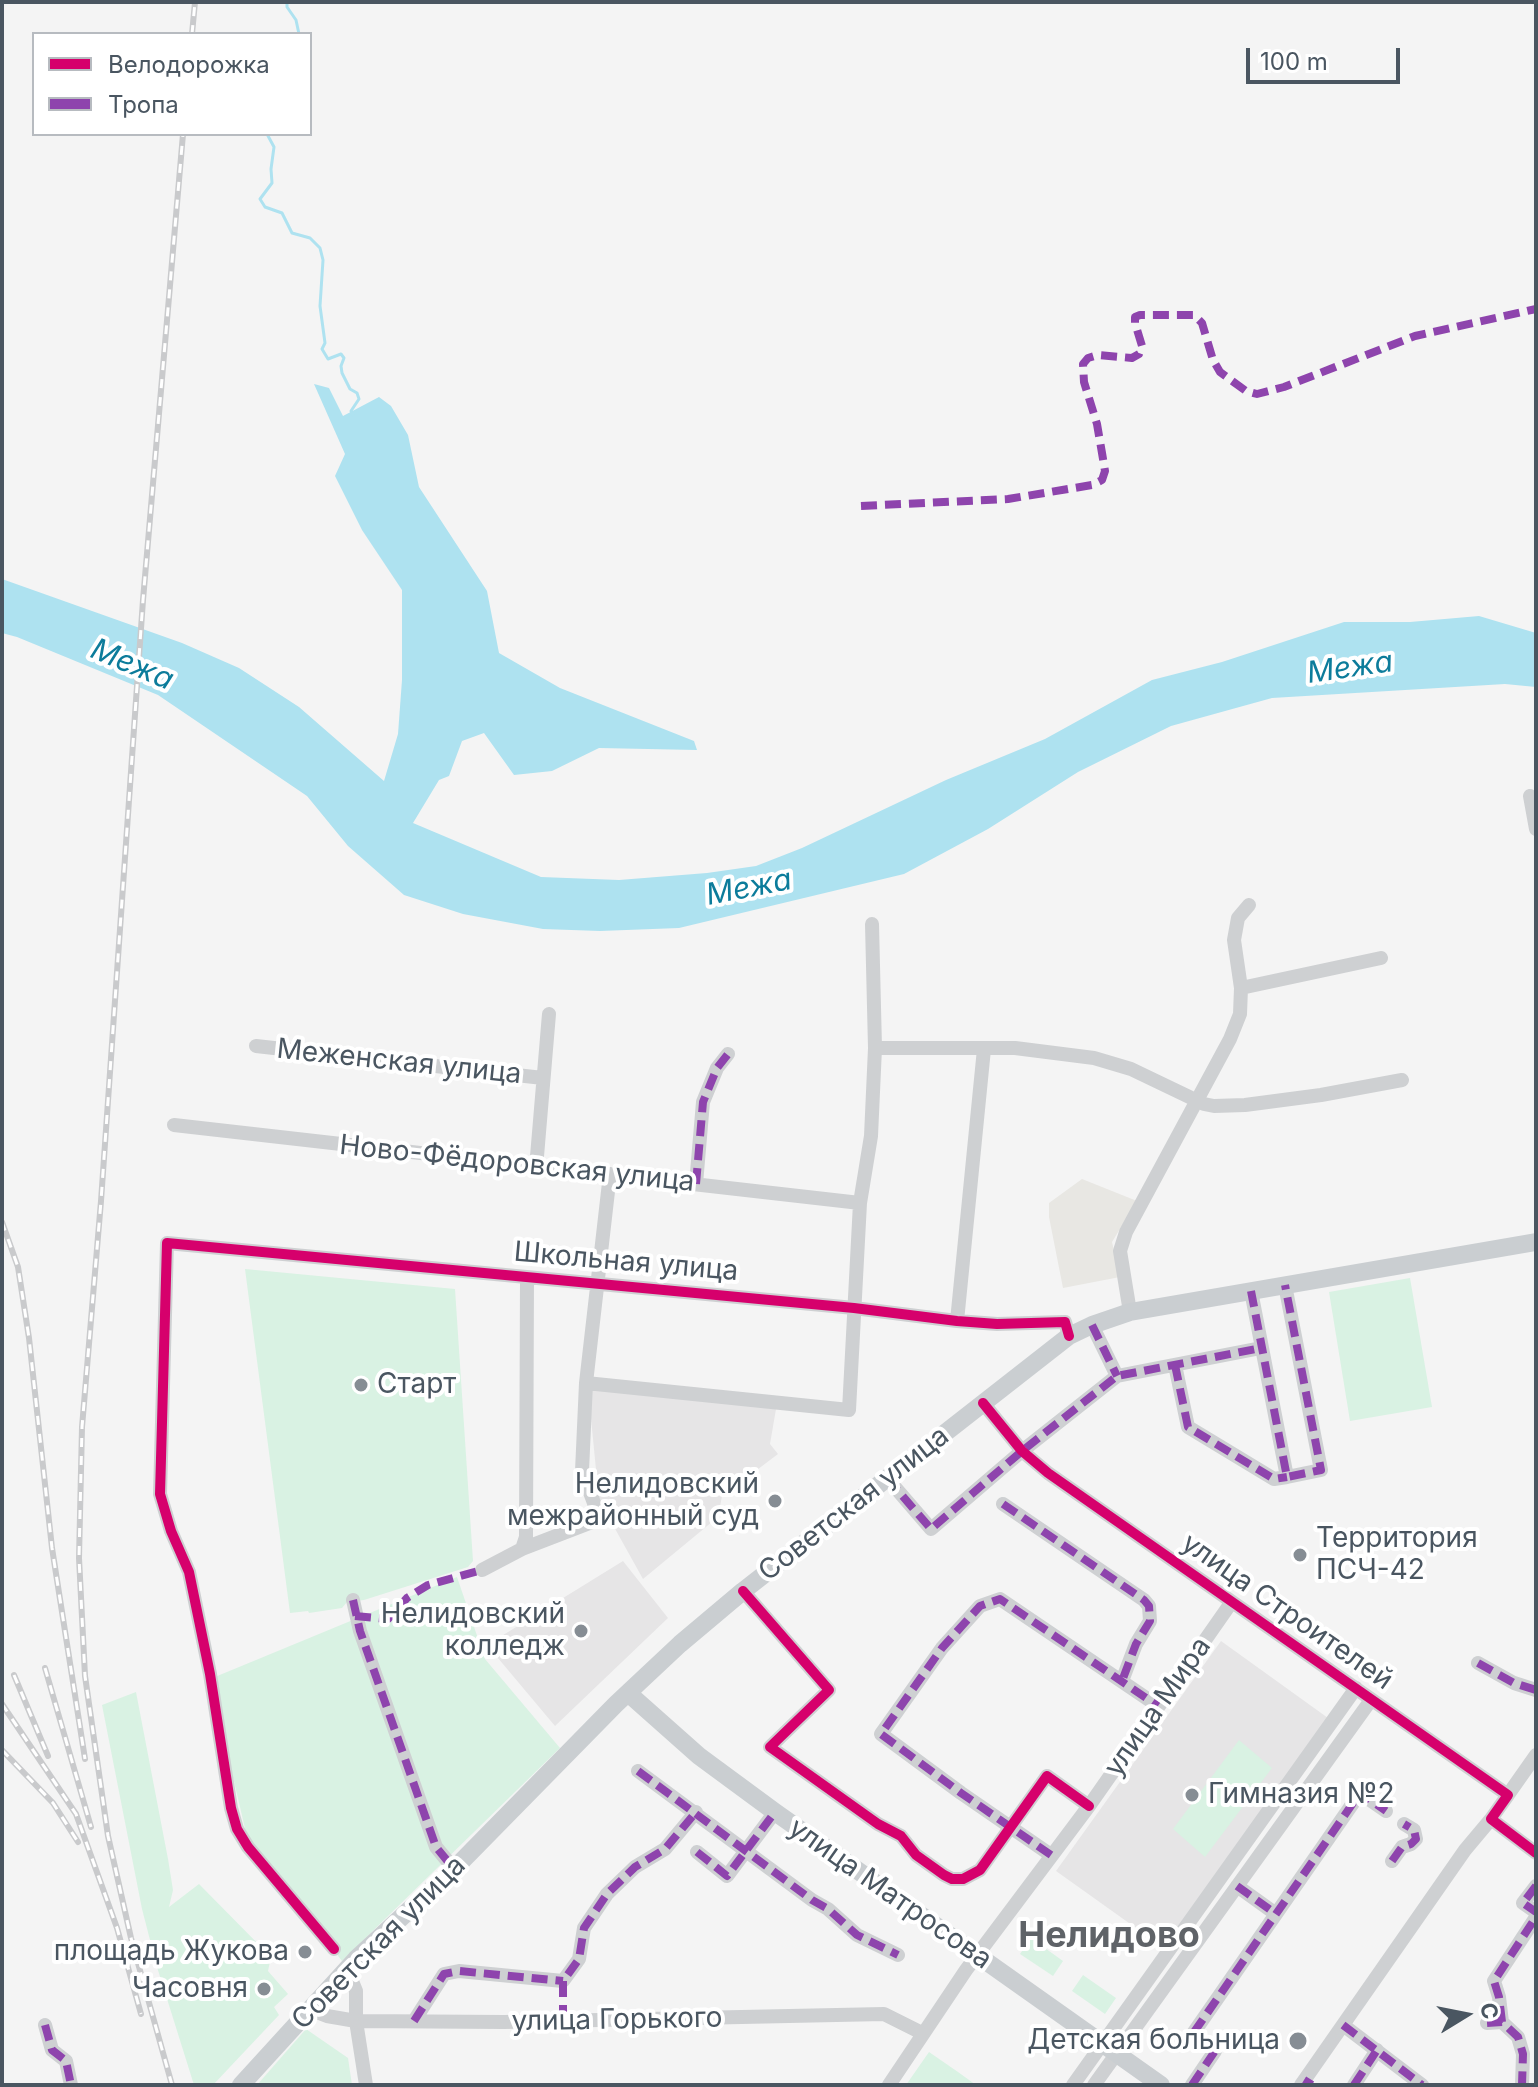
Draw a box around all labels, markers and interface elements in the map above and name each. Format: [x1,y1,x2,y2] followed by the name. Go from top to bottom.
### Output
[32,32,312,136] legend
[1250,32,1404,82] scale bar
[1260,47,1328,76] text: 100 m
[108,50,270,79] text: Велодорожка
[108,90,179,119] text: Тропа
[85,632,179,698] water label: Межа
[1305,644,1395,692] water label: Межа
[703,862,795,914] water label: Межа
[275,1032,523,1092] street label: Меженская улица
[338,1129,696,1199] street label: Ново-Фёдоровская улица
[512,1235,740,1289] street label: Школьная улица
[377,1368,456,1402] place label: Старт
[352,1376,370,1394] marker: Старт
[752,1419,956,1589] street label: Советская улица
[507,1468,759,1534] place label: Нелидовский межрайонный суд
[766,1492,784,1510] marker: Нелидовский межрайонный суд
[1316,1522,1478,1588] place label: Территория ПСЧ-42
[1175,1527,1399,1697] street label: улица Строителей
[1291,1546,1309,1564] marker: Территория ПСЧ-42
[381,1598,565,1664] place label: Нелидовский колледж
[572,1622,590,1640] marker: Нелидовский колледж
[1098,1631,1218,1783] street label: улица Мира
[1208,1778,1394,1812] place label: Гимназия №2
[1183,1786,1201,1804] marker: Гимназия №2
[782,1811,998,1977] street label: улица Матросова
[285,1849,473,2037] street label: Советская улица
[1018,1914,1200,1958] district label: Нелидово
[54,1935,289,1969] place label: площадь Жукова
[296,1943,314,1961] marker: площадь Жукова
[132,1972,248,2006] place label: Часовня
[1426,1975,1506,2055] north arrow
[255,1980,273,1998] marker: Часовня
[511,2001,723,2039] street label: улица Горького
[1475,2001,1504,2021] text: С
[1027,2024,1280,2058] place label: Детская больница
[1287,2030,1309,2052] marker: Детская больница

